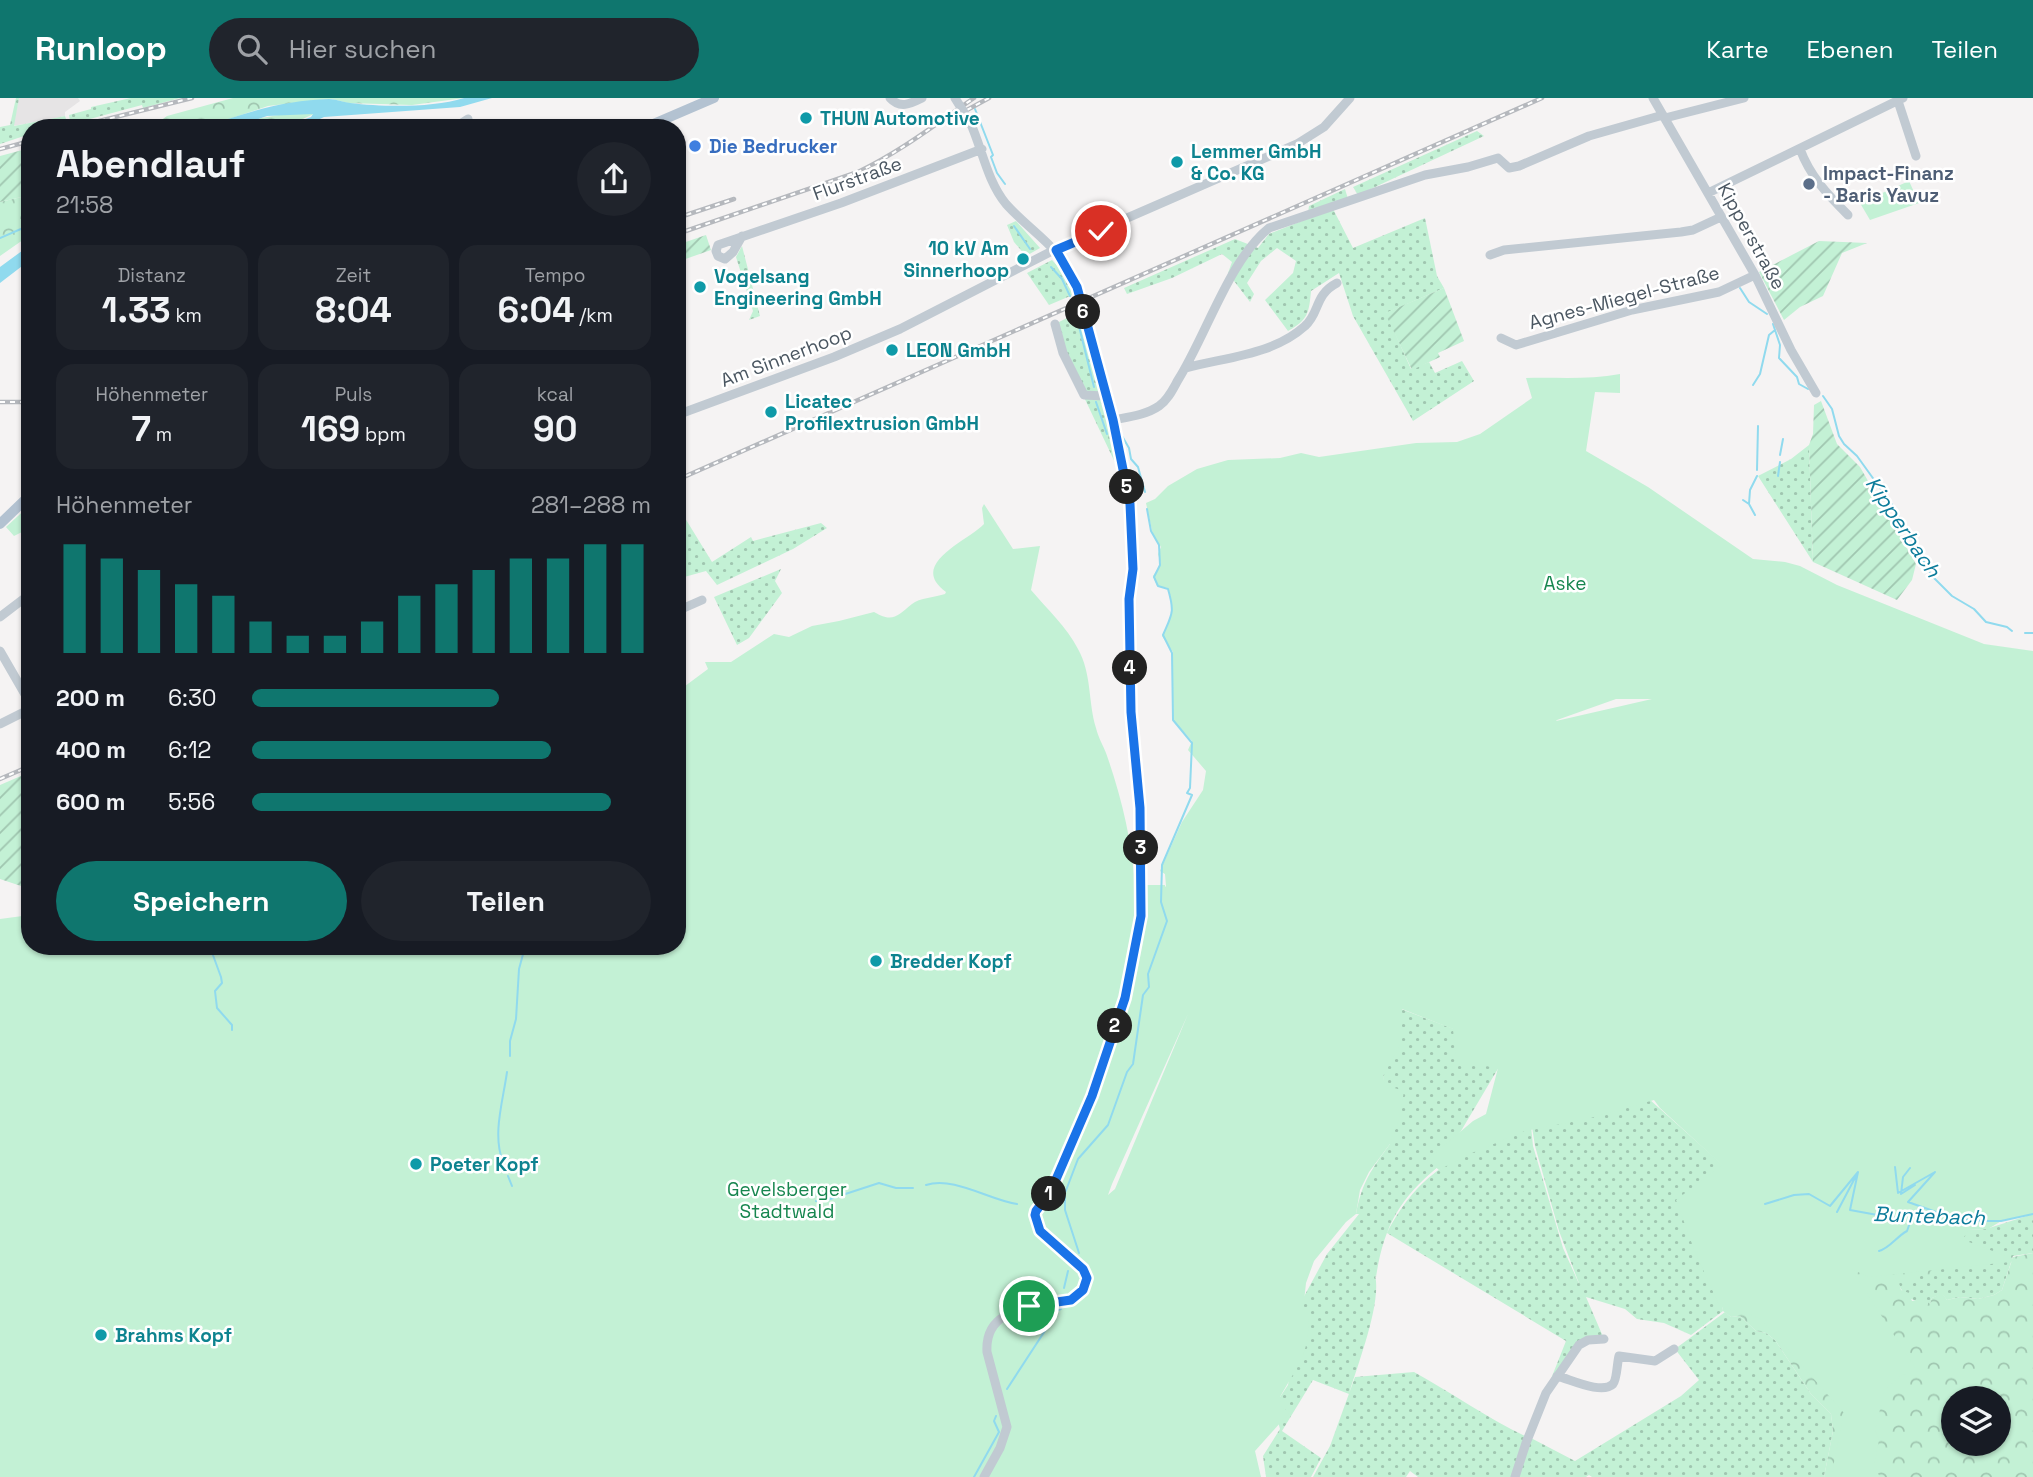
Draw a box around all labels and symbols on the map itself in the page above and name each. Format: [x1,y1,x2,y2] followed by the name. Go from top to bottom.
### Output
[820,106,980,131] place label: THUN Automotive
[798,110,814,126] marker: THUN Automotive
[709,134,837,159] place label: Die Bedrucker
[687,138,703,154] marker: Die Bedrucker
[1191,139,1321,186] place label: Lemmer GmbH & Co. KG
[809,151,905,206] street label: Flurstraße
[1169,154,1185,170] marker: Lemmer GmbH & Co. KG
[1823,161,1954,208] place label: Impact-Finanz - Baris Yavuz
[1801,176,1817,192] marker: Impact-Finanz - Baris Yavuz
[1712,178,1791,294] street label: Kipperstraße
[1071,201,1131,261] pin
[903,236,1009,283] place label: 10 kV Am Sinnerhoop
[1015,251,1031,267] marker: 10 kV Am Sinnerhoop
[1526,260,1722,335] street label: Agnes-Miegel-Straße
[714,264,882,311] place label: Vogelsang Engineering GmbH
[692,279,708,295] marker: Vogelsang Engineering GmbH
[1066,294,1100,330] pin: 6
[717,320,855,393] street label: Am Sinnerhoop
[906,338,1011,363] place label: LEON GmbH
[884,342,900,358] marker: LEON GmbH
[785,389,979,436] place label: Licatec Profilextrusion GmbH
[763,404,779,420] marker: Licatec Profilextrusion GmbH
[1110,470,1144,504] pin: 5
[1860,471,1948,583] water label: Kipperbach
[1544,571,1586,596] park label: Aske
[1112,650,1148,686] pin: 4
[1124,830,1158,866] pin: 3
[890,949,1012,974] place label: Bredder Kopf
[868,953,884,969] marker: Bredder Kopf
[1098,1009,1132,1044] pin: 2
[430,1152,539,1177] place label: Poeter Kopf
[408,1156,424,1172] marker: Poeter Kopf
[1032,1176,1066,1212] pin: 1
[727,1177,847,1224] park label: Gevelsberger Stadtwald
[1873,1200,1986,1231] water label: Buntebach
[999,1276,1059,1336] pin
[115,1323,232,1348] place label: Brahms Kopf
[93,1327,109,1343] marker: Brahms Kopf

